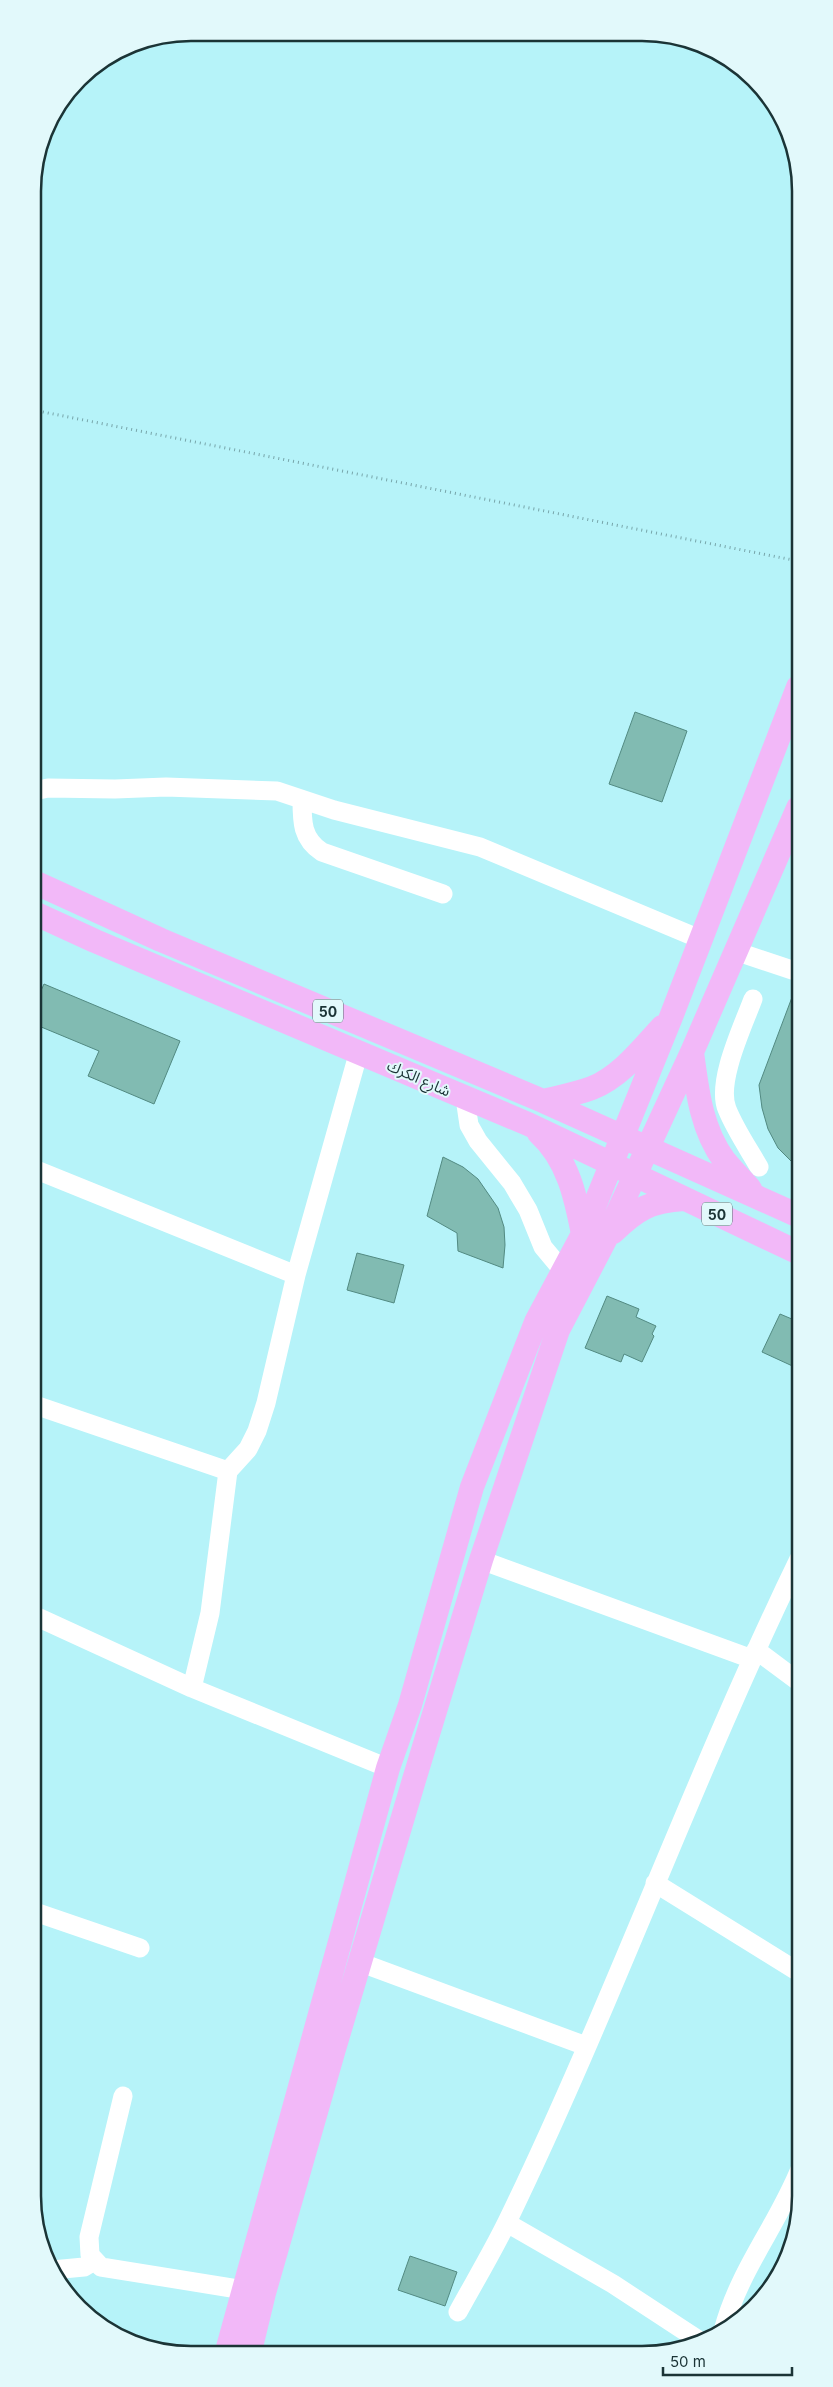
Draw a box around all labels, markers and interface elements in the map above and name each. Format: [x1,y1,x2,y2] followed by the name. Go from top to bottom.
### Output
[313,999,343,1022] road number: 50
[383,1056,454,1103] street label: شارع الكرك
[702,1202,732,1226] road number: 50
[663,2344,792,2376] scale bar
[670,2352,706,2371] text: 50 m

